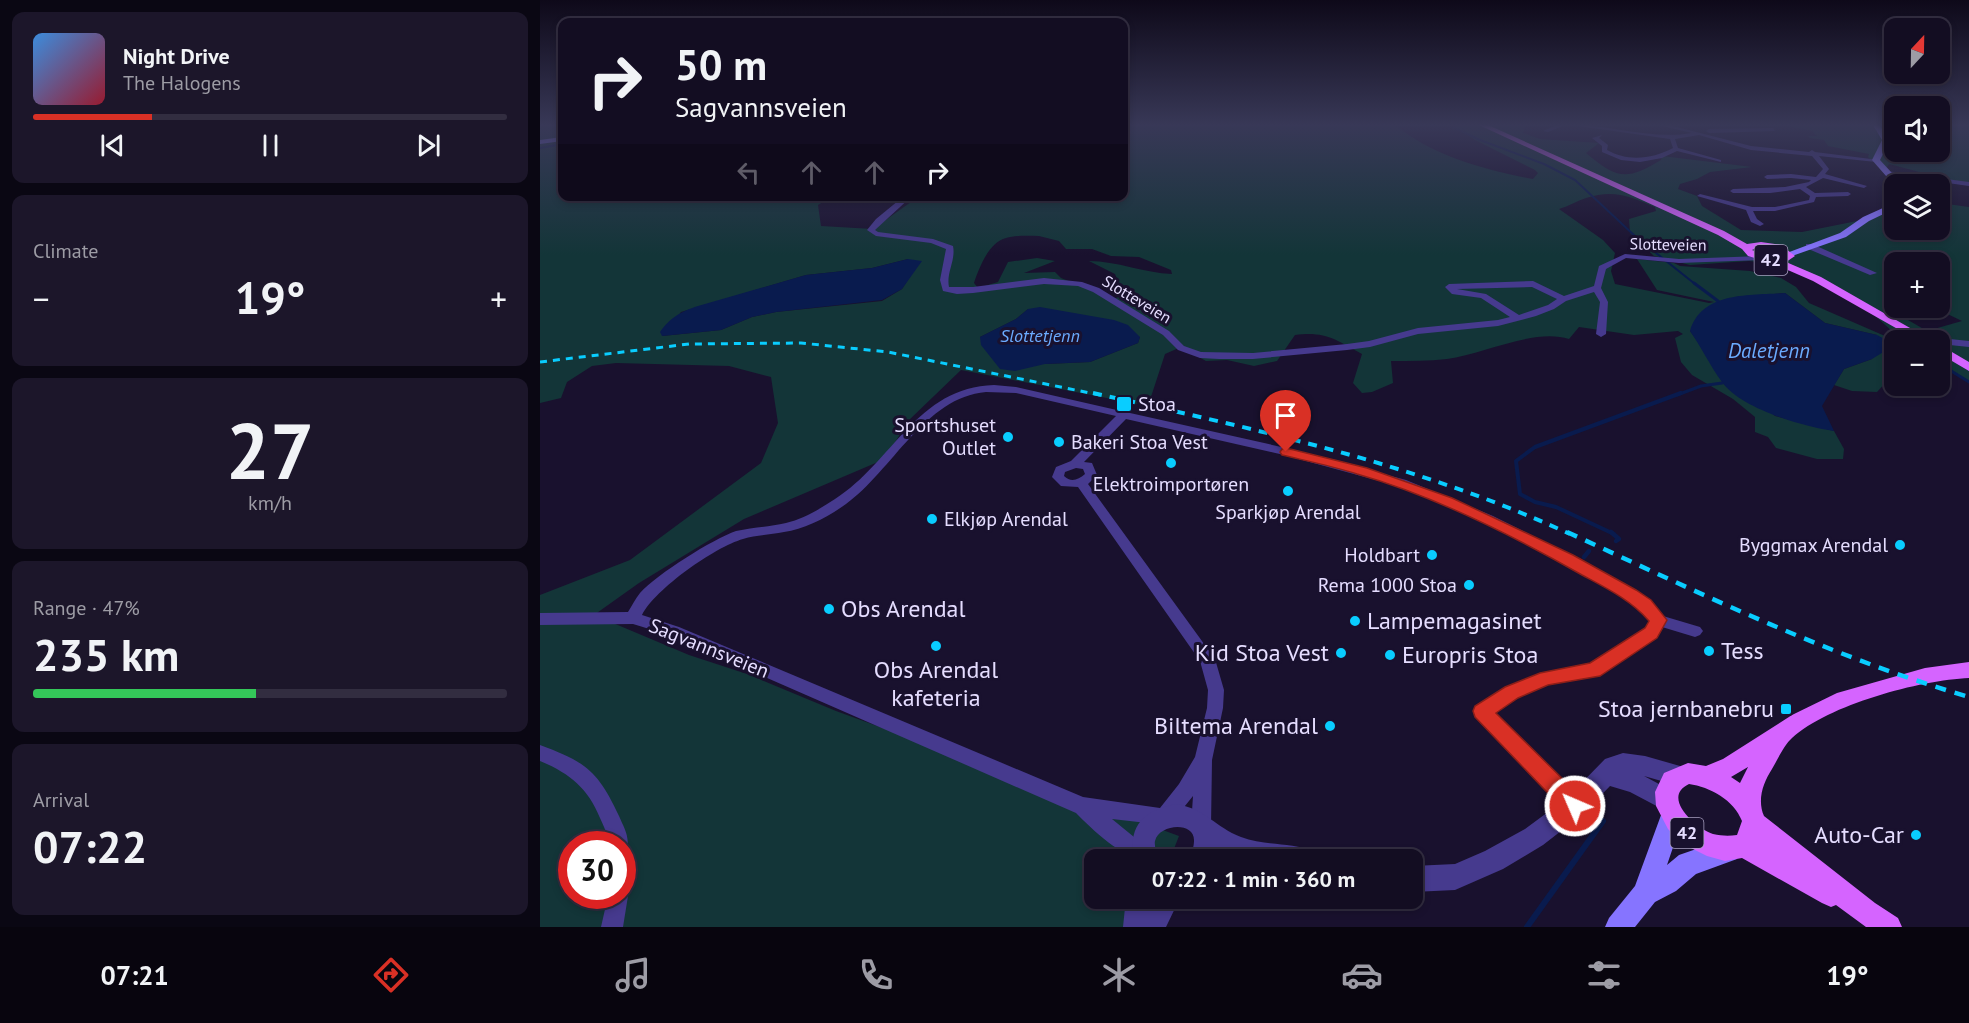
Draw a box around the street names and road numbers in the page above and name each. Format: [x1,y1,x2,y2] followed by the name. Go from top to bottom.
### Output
[1629,233,1707,255] street label: Slotteveien
[1754,245,1788,275] road number: 42
[1099,271,1175,327] street label: Slotteveien
[645,612,773,684] street label: Sagvannsveien
[1670,818,1704,848] road number: 42

